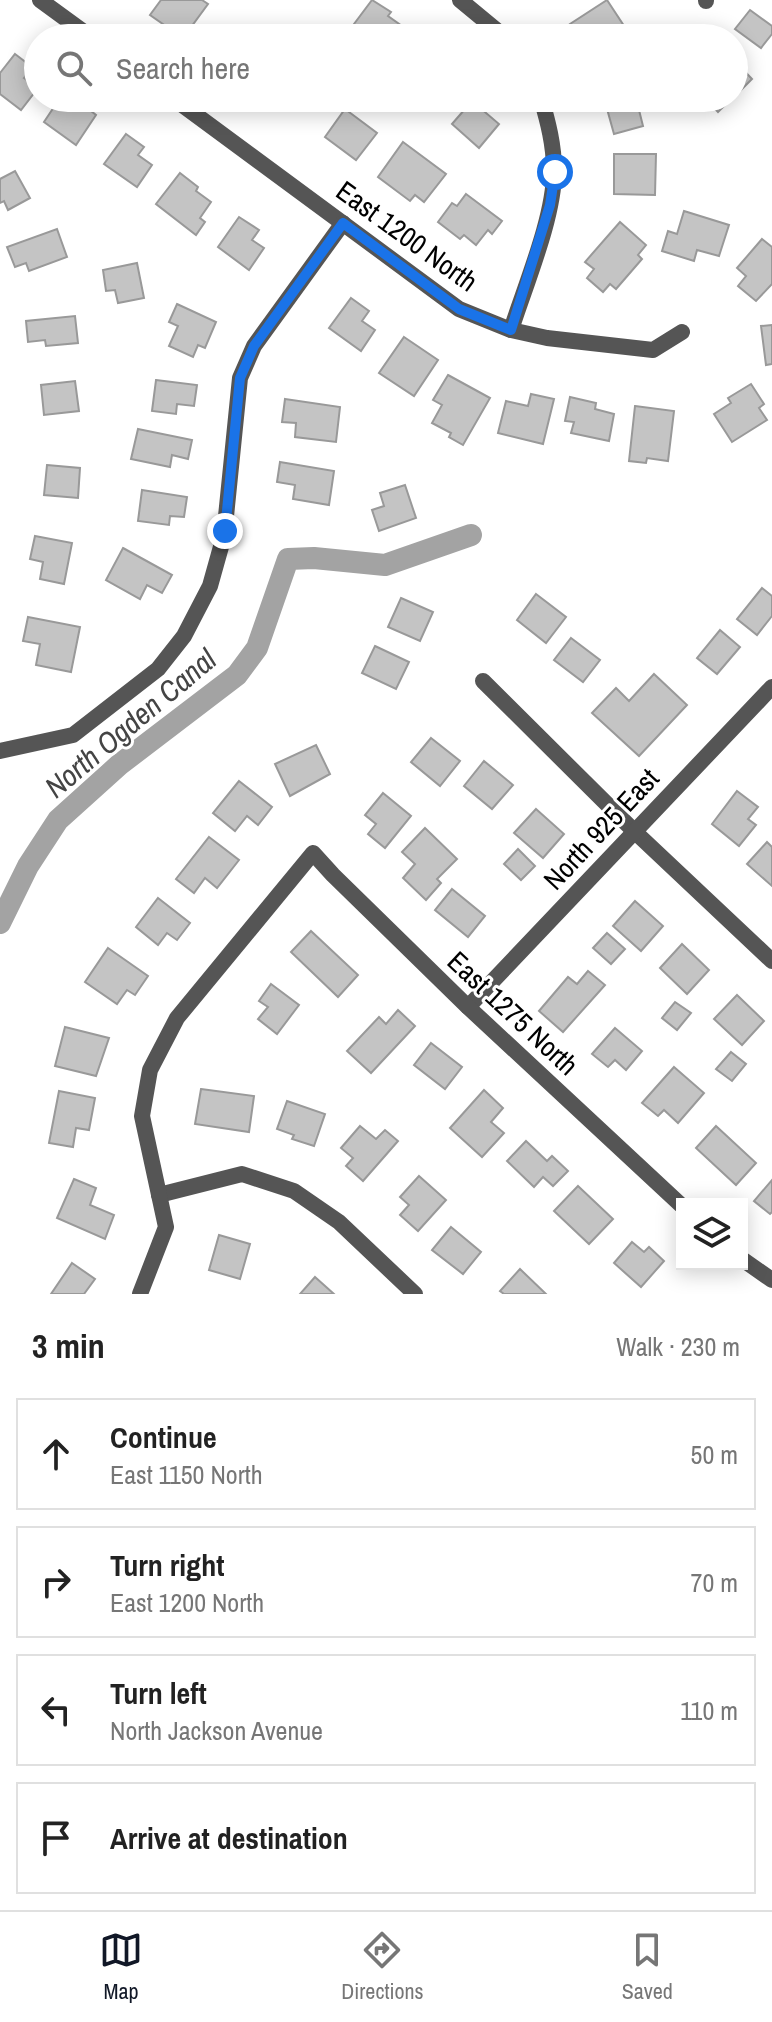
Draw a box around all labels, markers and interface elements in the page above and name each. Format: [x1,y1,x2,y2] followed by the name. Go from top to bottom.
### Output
[24,24,748,112] search box
[52,46,96,90] icon: search
[116,48,250,88] text: Search here
[537,154,573,190] route start
[329,172,485,300] street label: East 1200 North
[207,513,243,549] route end
[36,639,224,806] water label: North Ogden Canal
[535,760,667,898] street label: North 925 East
[439,943,587,1083] street label: East 1275 North
[676,1198,748,1270] map controls
[676,1198,748,1270] button: layers
[32,1323,105,1369] text: 3 min
[616,1329,740,1364] text: Walk · 230 m
[110,1417,217,1457] text: Continue
[34,1432,78,1476] icon: ahead
[691,1437,738,1472] text: 50 m
[110,1457,263,1492] text: East 1150 North
[110,1545,224,1585] text: Turn right
[34,1560,78,1604] icon: right
[691,1565,738,1600] text: 70 m
[110,1585,264,1620] text: East 1200 North
[110,1673,207,1713] text: Turn left
[34,1688,78,1732] icon: left
[680,1693,738,1728] text: 110 m
[110,1713,323,1748] text: North Jackson Avenue
[34,1816,78,1860] icon: arrive
[110,1818,348,1858] text: Arrive at destination
[99,1928,143,2006] tab: Map
[341,1928,424,2006] tab: Directions
[622,1928,673,2006] tab: Saved

